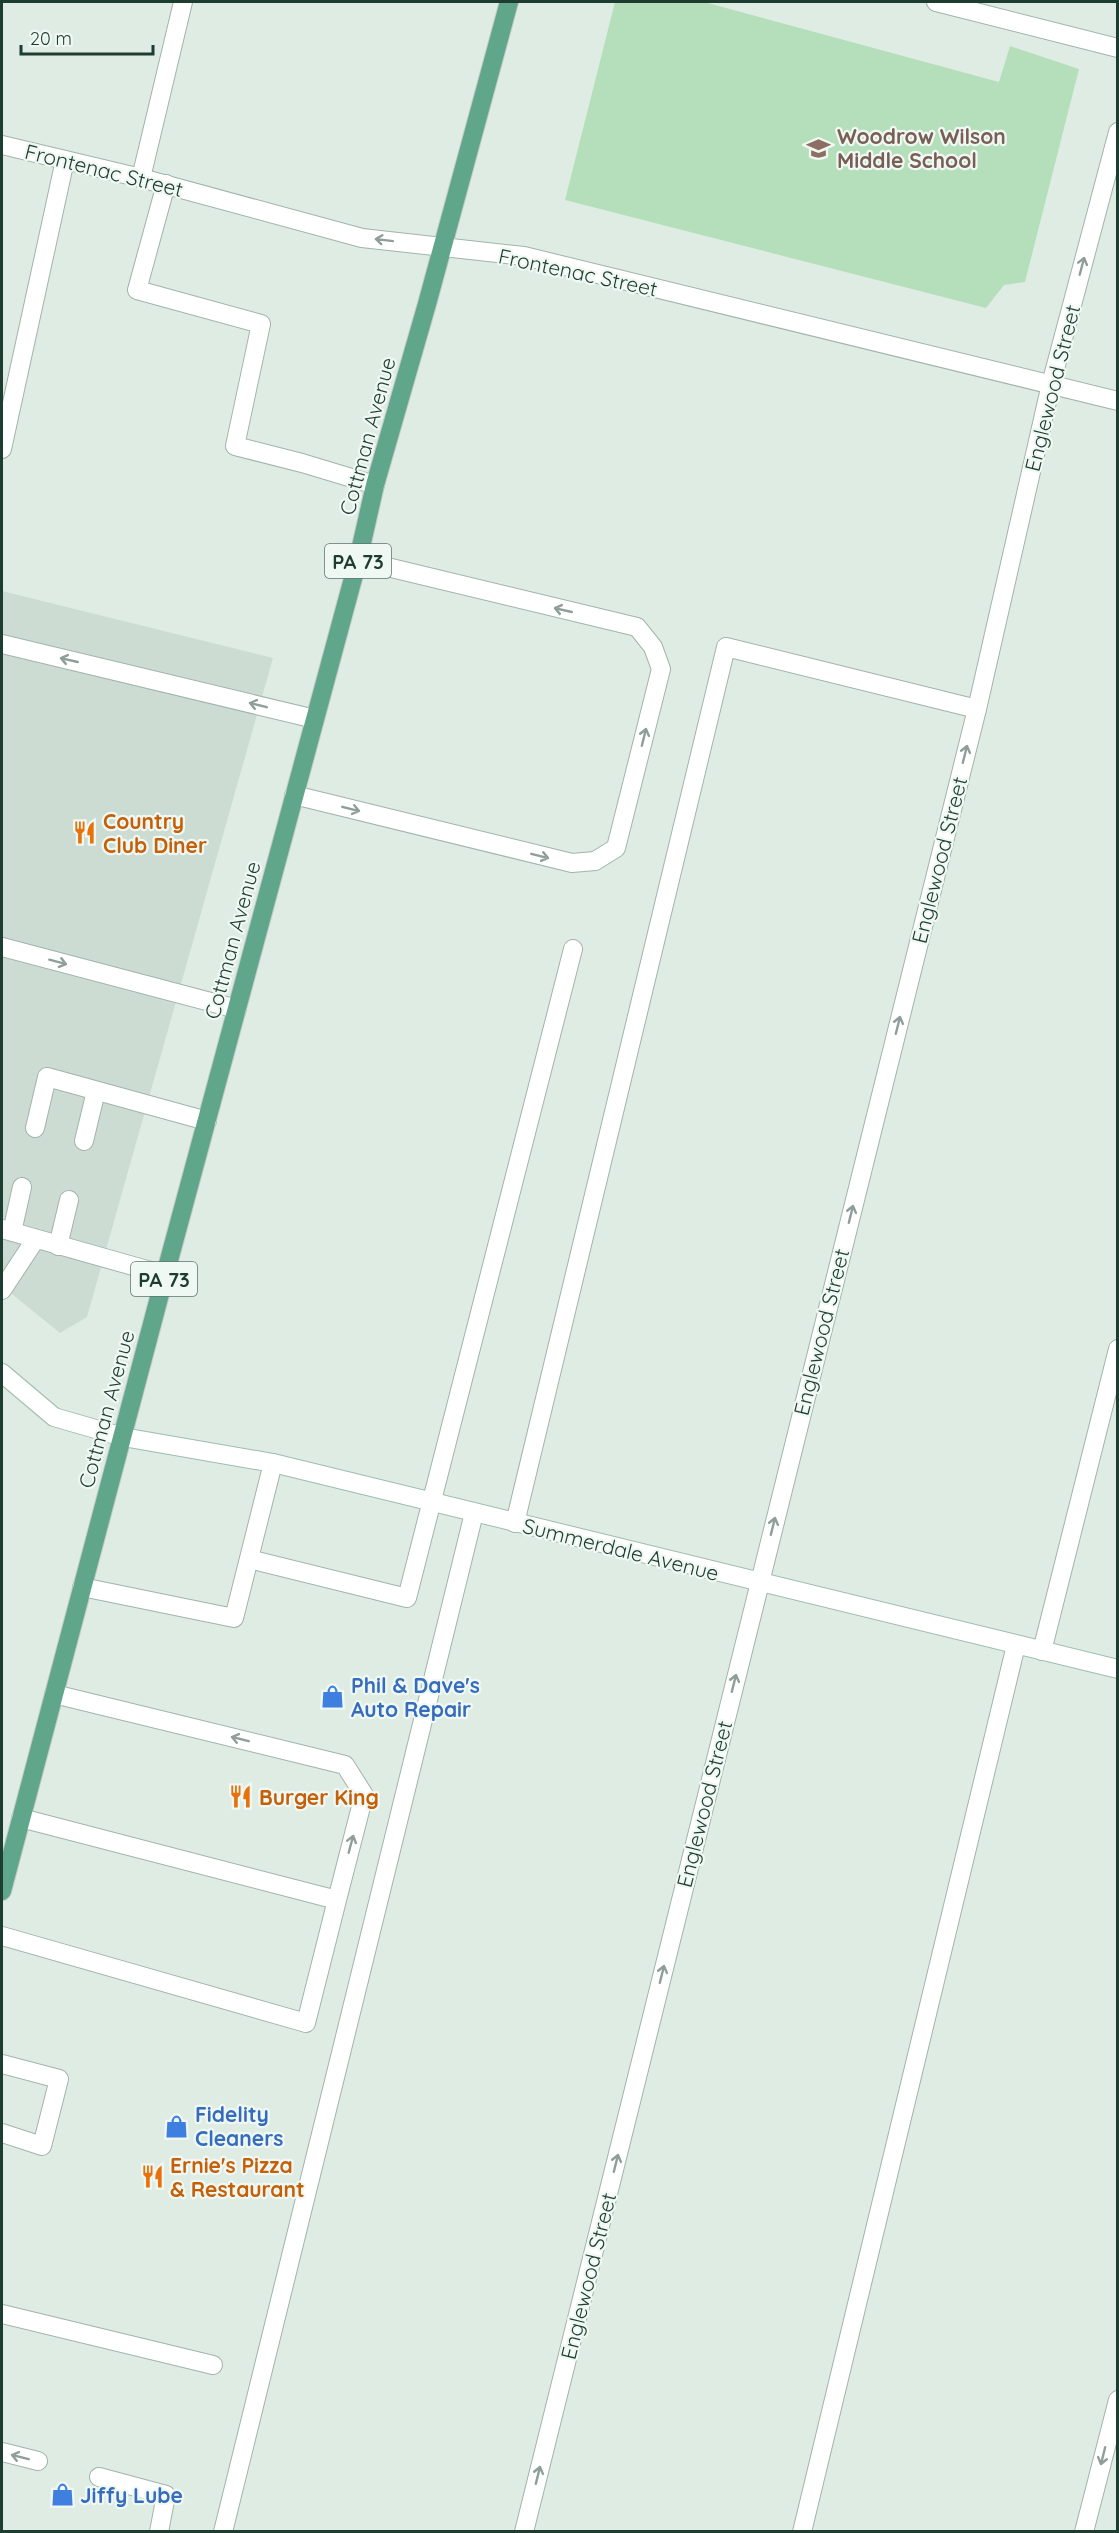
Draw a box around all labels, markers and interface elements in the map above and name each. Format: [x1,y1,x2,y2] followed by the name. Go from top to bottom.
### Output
[21,18,153,56] scale bar
[30,27,72,50] text: 20 m
[837,123,1006,173] place label: Woodrow Wilson Middle School
[806,135,832,161] school or university icon: Woodrow Wilson Middle School
[22,138,186,202] street label: Frontenac Street
[375,235,395,246] one-way arrow
[496,242,660,302] street label: Frontenac Street
[1077,257,1089,276] one-way arrow
[1019,302,1085,474] street label: Englewood Street
[333,354,401,518] street label: Cottman Avenue
[325,544,391,578] road number: PA 73
[554,603,573,615] one-way arrow
[60,654,79,666] one-way arrow
[249,699,268,711] one-way arrow
[639,728,650,747] one-way arrow
[960,745,972,764] one-way arrow
[906,774,972,946] street label: Englewood Street
[341,804,360,816] one-way arrow
[103,808,207,858] place label: Country Club Diner
[72,820,98,846] restaurant icon: Country Club Diner
[531,850,550,862] one-way arrow
[198,858,266,1022] street label: Cottman Avenue
[48,956,67,968] one-way arrow
[893,1016,904,1035] one-way arrow
[845,1205,857,1224] one-way arrow
[788,1246,854,1418] street label: Englewood Street
[131,1262,197,1296] road number: PA 73
[72,1327,140,1491] street label: Cottman Avenue
[520,1512,722,1586] street label: Summerdale Avenue
[768,1516,780,1535] one-way arrow
[351,1672,480,1722] place label: Phil & Dave's Auto Repair
[729,1673,741,1692] one-way arrow
[320,1684,346,1710] shop icon: Phil & Dave's Auto Repair
[671,1718,737,1890] street label: Englewood Street
[230,1733,250,1744] one-way arrow
[228,1784,254,1810] restaurant icon: Burger King
[259,1784,379,1810] place label: Burger King
[346,1835,358,1854] one-way arrow
[657,1965,669,1984] one-way arrow
[195,2101,283,2151] place label: Fidelity Cleaners
[164,2113,190,2139] shop icon: Fidelity Cleaners
[170,2152,305,2202] place label: Ernie's Pizza & Restaurant
[610,2154,622,2173] one-way arrow
[139,2164,165,2190] restaurant icon: Ernie's Pizza & Restaurant
[555,2190,621,2362] street label: Englewood Street
[1097,2446,1108,2465] one-way arrow
[11,2450,30,2462] one-way arrow
[533,2466,545,2485] one-way arrow
[49,2482,75,2508] shop icon: Jiffy Lube
[80,2482,183,2508] place label: Jiffy Lube

